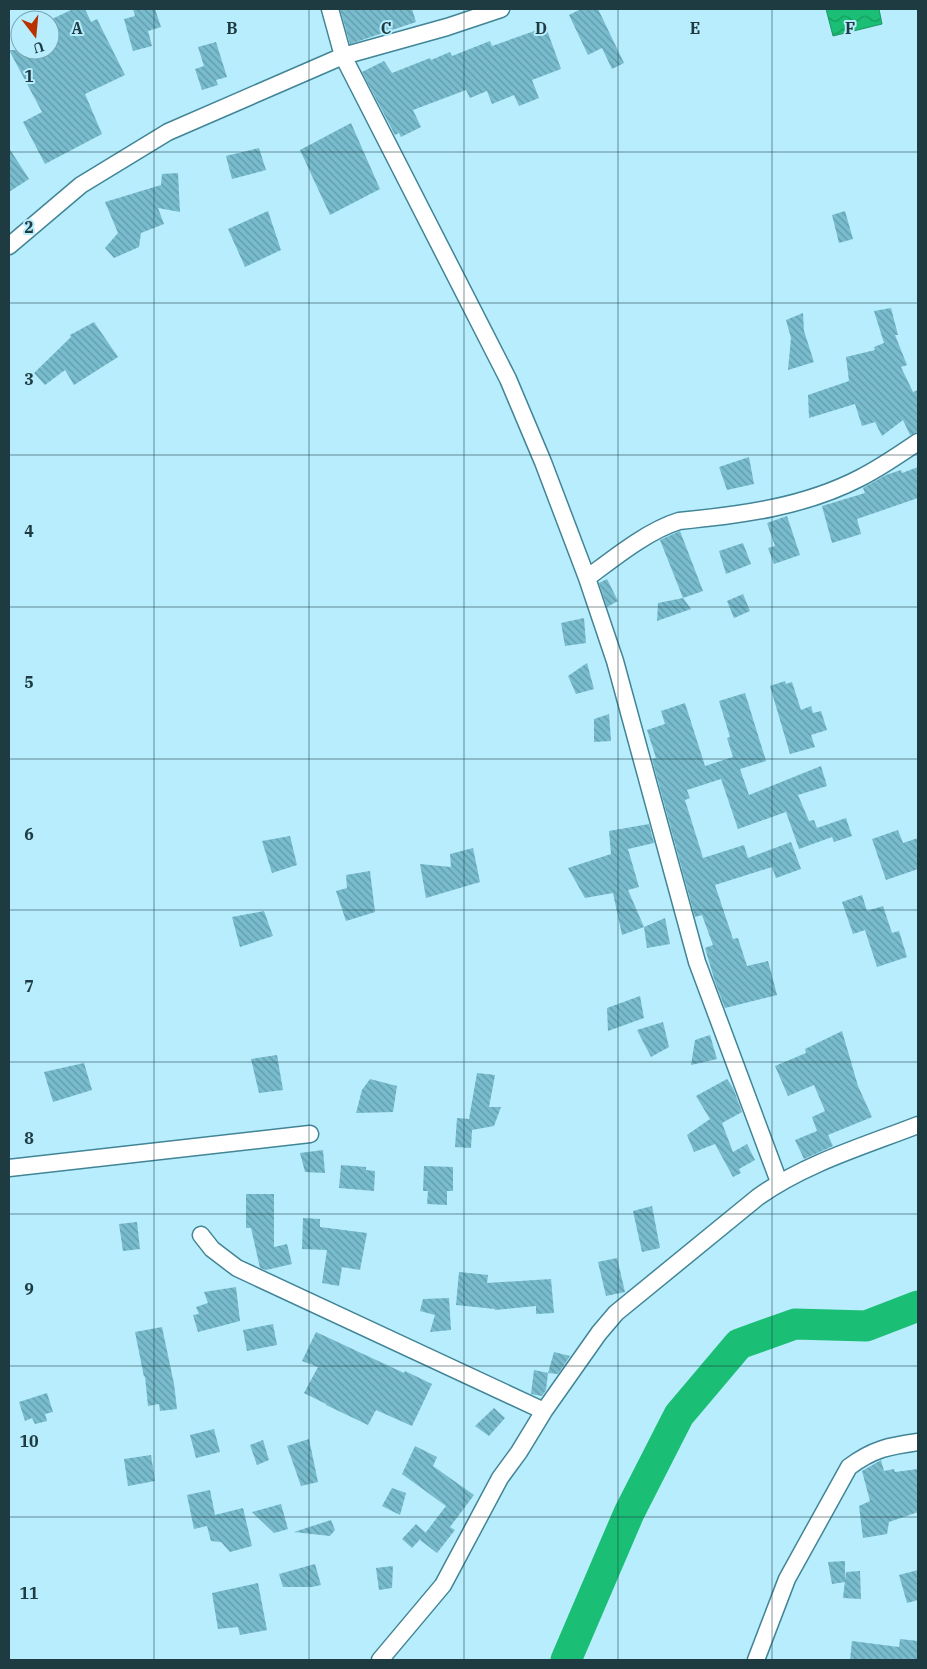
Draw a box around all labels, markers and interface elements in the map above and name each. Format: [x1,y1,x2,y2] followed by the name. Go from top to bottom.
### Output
[10,10,60,60] north arrow
[71,18,83,38] text: A
[226,18,238,38] text: B
[381,18,391,38] text: C
[535,18,547,38] text: D
[690,18,700,38] text: E
[845,18,855,38] text: F
[31,37,46,58] text: U
[24,66,34,86] text: 1
[24,217,34,237] text: 2
[24,369,34,389] text: 3
[24,521,34,541] text: 4
[24,672,34,692] text: 5
[24,824,34,844] text: 6
[24,976,34,996] text: 7
[24,1128,34,1148] text: 8
[24,1279,34,1299] text: 9
[19,1431,39,1451] text: 10
[19,1583,39,1603] text: 11

